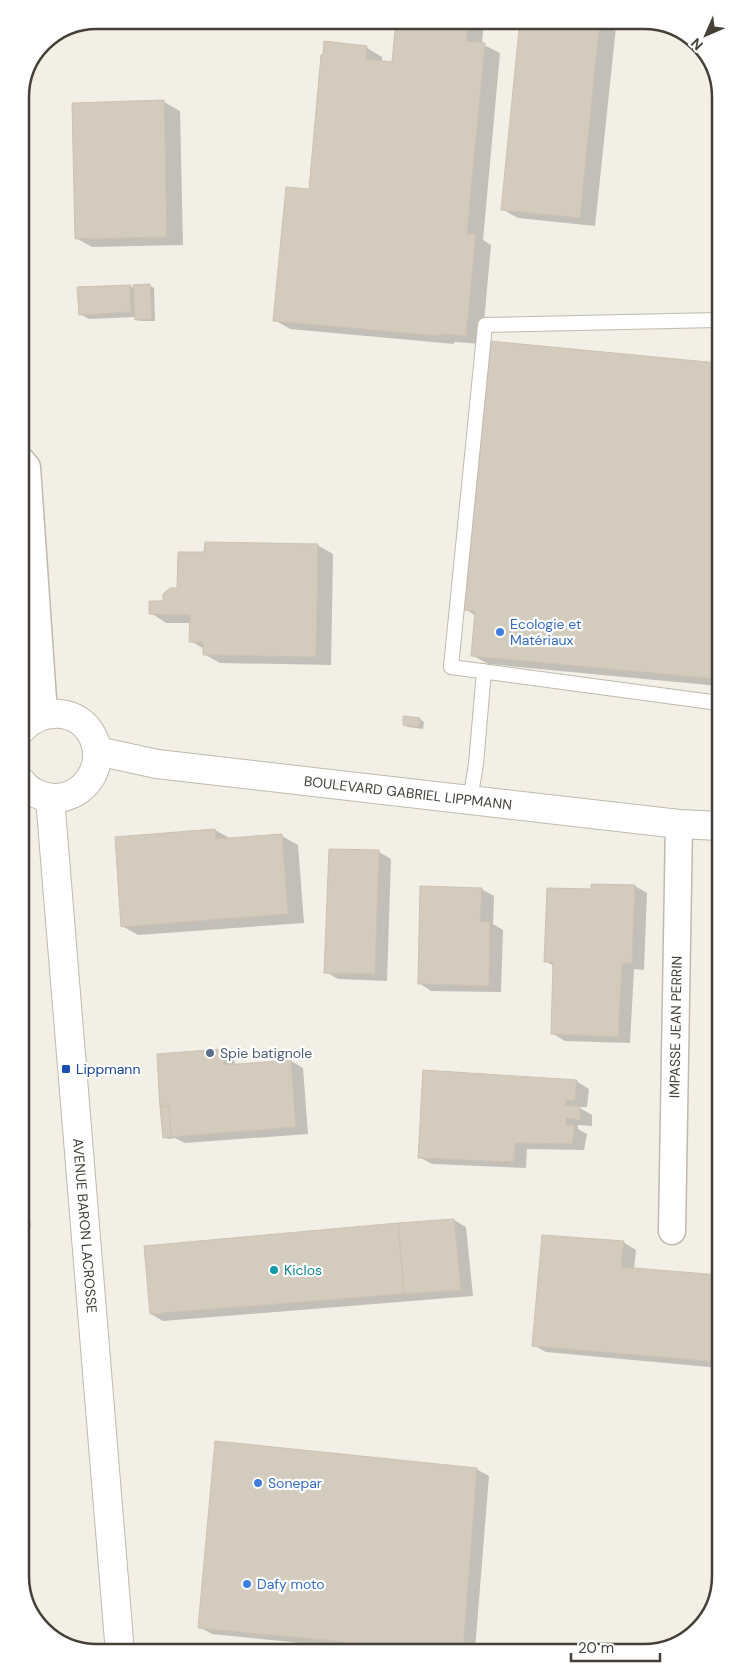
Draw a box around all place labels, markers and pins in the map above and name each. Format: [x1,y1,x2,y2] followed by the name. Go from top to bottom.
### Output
[510,615,581,649] place label: Ecologie et Matériaux
[494,626,506,638] marker: Ecologie et Matériaux
[220,1044,312,1062] place label: Spie batignole
[204,1047,216,1059] marker: Spie batignole
[76,1060,140,1078] place label: Lippmann
[60,1063,72,1075] marker: Lippmann
[284,1261,322,1279] place label: Kiclos
[268,1264,280,1276] marker: Kiclos
[268,1474,322,1492] place label: Sonepar
[252,1477,264,1489] marker: Sonepar
[257,1575,325,1593] place label: Dafy moto
[241,1578,253,1590] marker: Dafy moto

